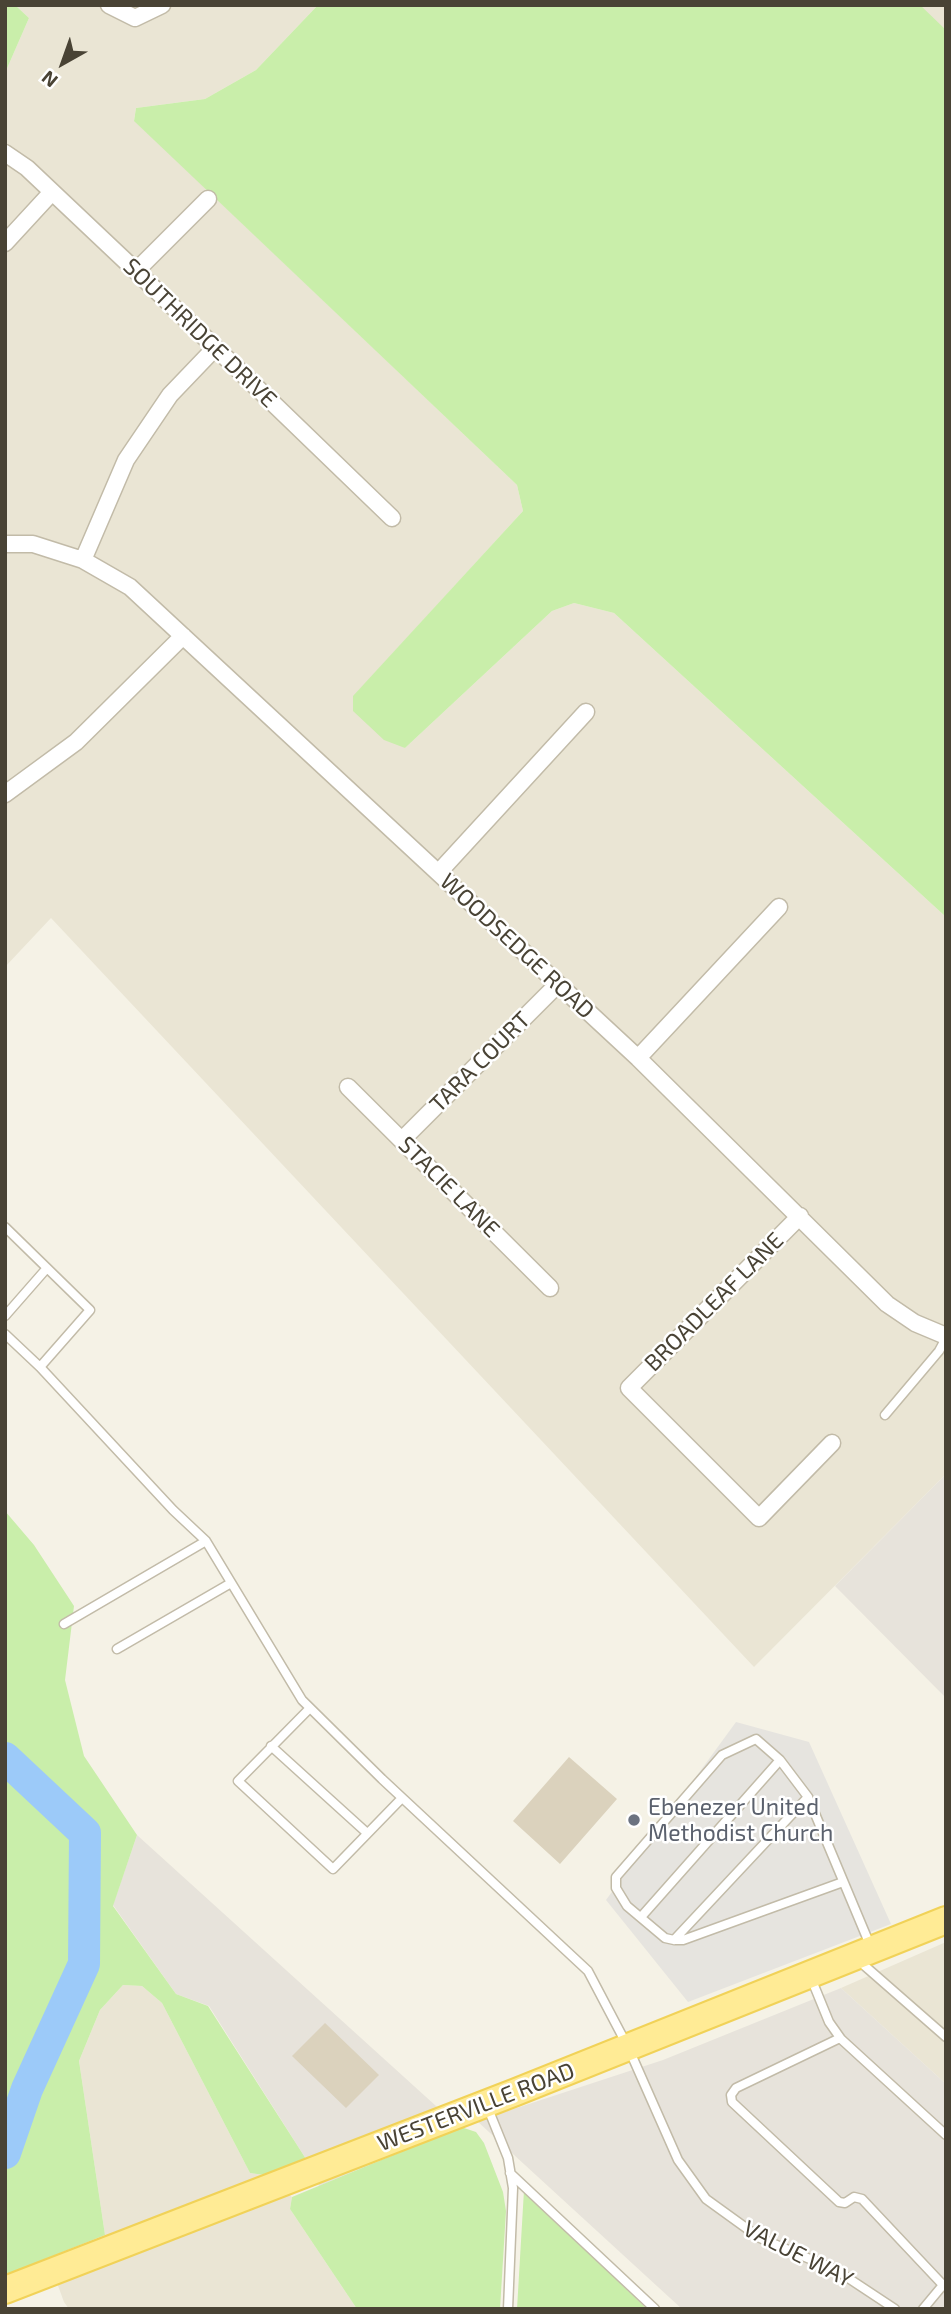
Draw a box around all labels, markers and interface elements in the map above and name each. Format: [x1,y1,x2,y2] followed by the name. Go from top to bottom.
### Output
[28,28,98,98] north arrow
[37,66,62,93] text: N
[118,253,282,413] street label: SOUTHRIDGE DRIVE
[434,868,600,1024] street label: WOODSEDGE ROAD
[424,1006,536,1118] street label: TARA COURT
[393,1131,505,1243] street label: STACIE LANE
[639,1227,789,1377] street label: BROADLEAF LANE
[648,1793,833,1847] place label: Ebenezer United Methodist Church
[626,1812,642,1828] marker: Ebenezer United Methodist Church
[374,2057,578,2157] street label: WESTERVILLE ROAD
[738,2215,858,2293] street label: VALUE WAY

